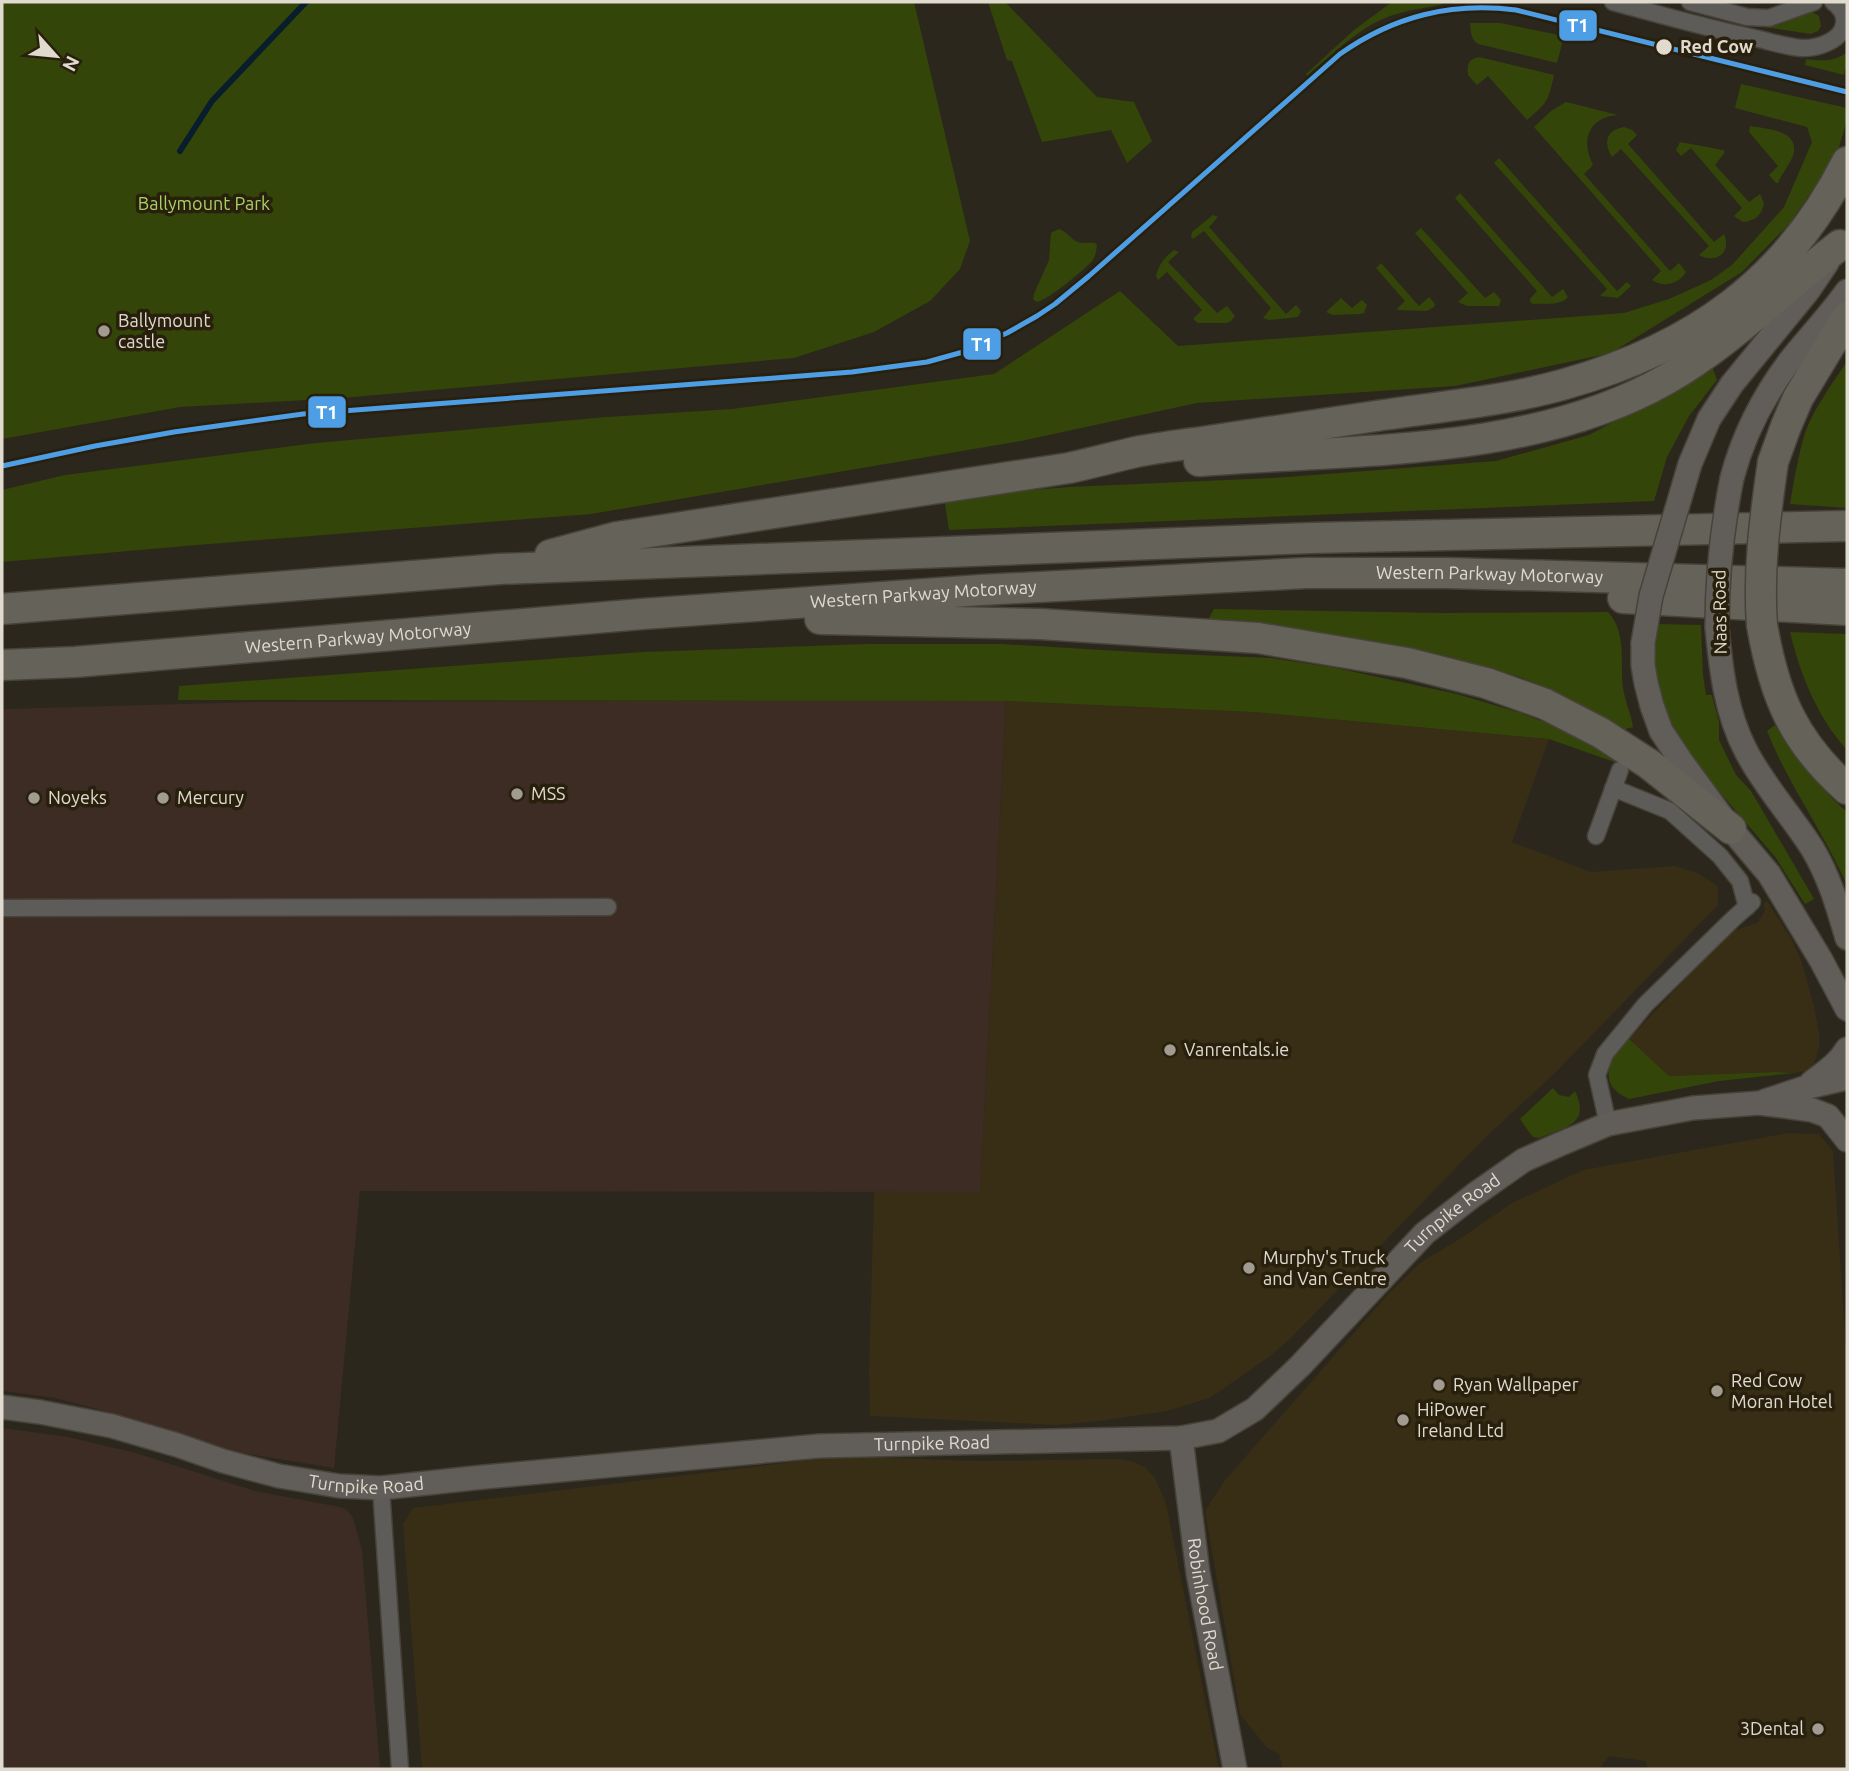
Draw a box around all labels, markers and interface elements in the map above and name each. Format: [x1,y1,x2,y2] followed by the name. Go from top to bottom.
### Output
[1558,9,1598,42] line badge: T1
[1567,14,1589,36] text: T1
[21,21,91,91] north arrow
[1680,36,1753,56] place label: Red Cow
[1654,37,1674,57] marker: Red Cow
[58,52,84,75] text: N
[138,193,270,213] park label: Ballymount Park
[118,310,210,351] place label: Ballymount castle
[96,323,112,339] marker: Ballymount castle
[962,327,1002,361] line badge: T1
[971,333,993,355] text: T1
[307,395,347,429] line badge: T1
[316,401,338,423] text: T1
[1376,562,1604,586] street label: Western Parkway Motorway
[1708,569,1730,655] street label: Naas Road
[809,576,1037,611] street label: Western Parkway Motorway
[244,617,472,657] street label: Western Parkway Motorway
[531,783,566,803] place label: MSS
[509,786,525,802] marker: MSS
[48,787,107,807] place label: Noyeks
[177,787,244,807] place label: Mercury
[26,790,42,806] marker: Noyeks
[155,790,171,806] marker: Mercury
[1184,1039,1289,1059] place label: Vanrentals.ie
[1162,1042,1178,1058] marker: Vanrentals.ie
[1400,1169,1503,1257] street label: Turnpike Road
[1263,1247,1387,1288] place label: Murphy's Truck and Van Centre
[1241,1260,1257,1276] marker: Murphy's Truck and Van Centre
[1731,1370,1833,1411] place label: Red Cow Moran Hotel
[1453,1374,1579,1394] place label: Ryan Wallpaper
[1431,1377,1447,1393] marker: Ryan Wallpaper
[1709,1383,1725,1399] marker: Red Cow Moran Hotel
[1417,1399,1504,1440] place label: HiPower Ireland Ltd
[1395,1412,1411,1428] marker: HiPower Ireland Ltd
[874,1431,990,1454] street label: Turnpike Road
[307,1470,425,1497] street label: Turnpike Road
[1185,1537,1227,1672] street label: Robinhood Road
[1740,1718,1804,1738] place label: 3Dental
[1810,1721,1826,1737] marker: 3Dental

